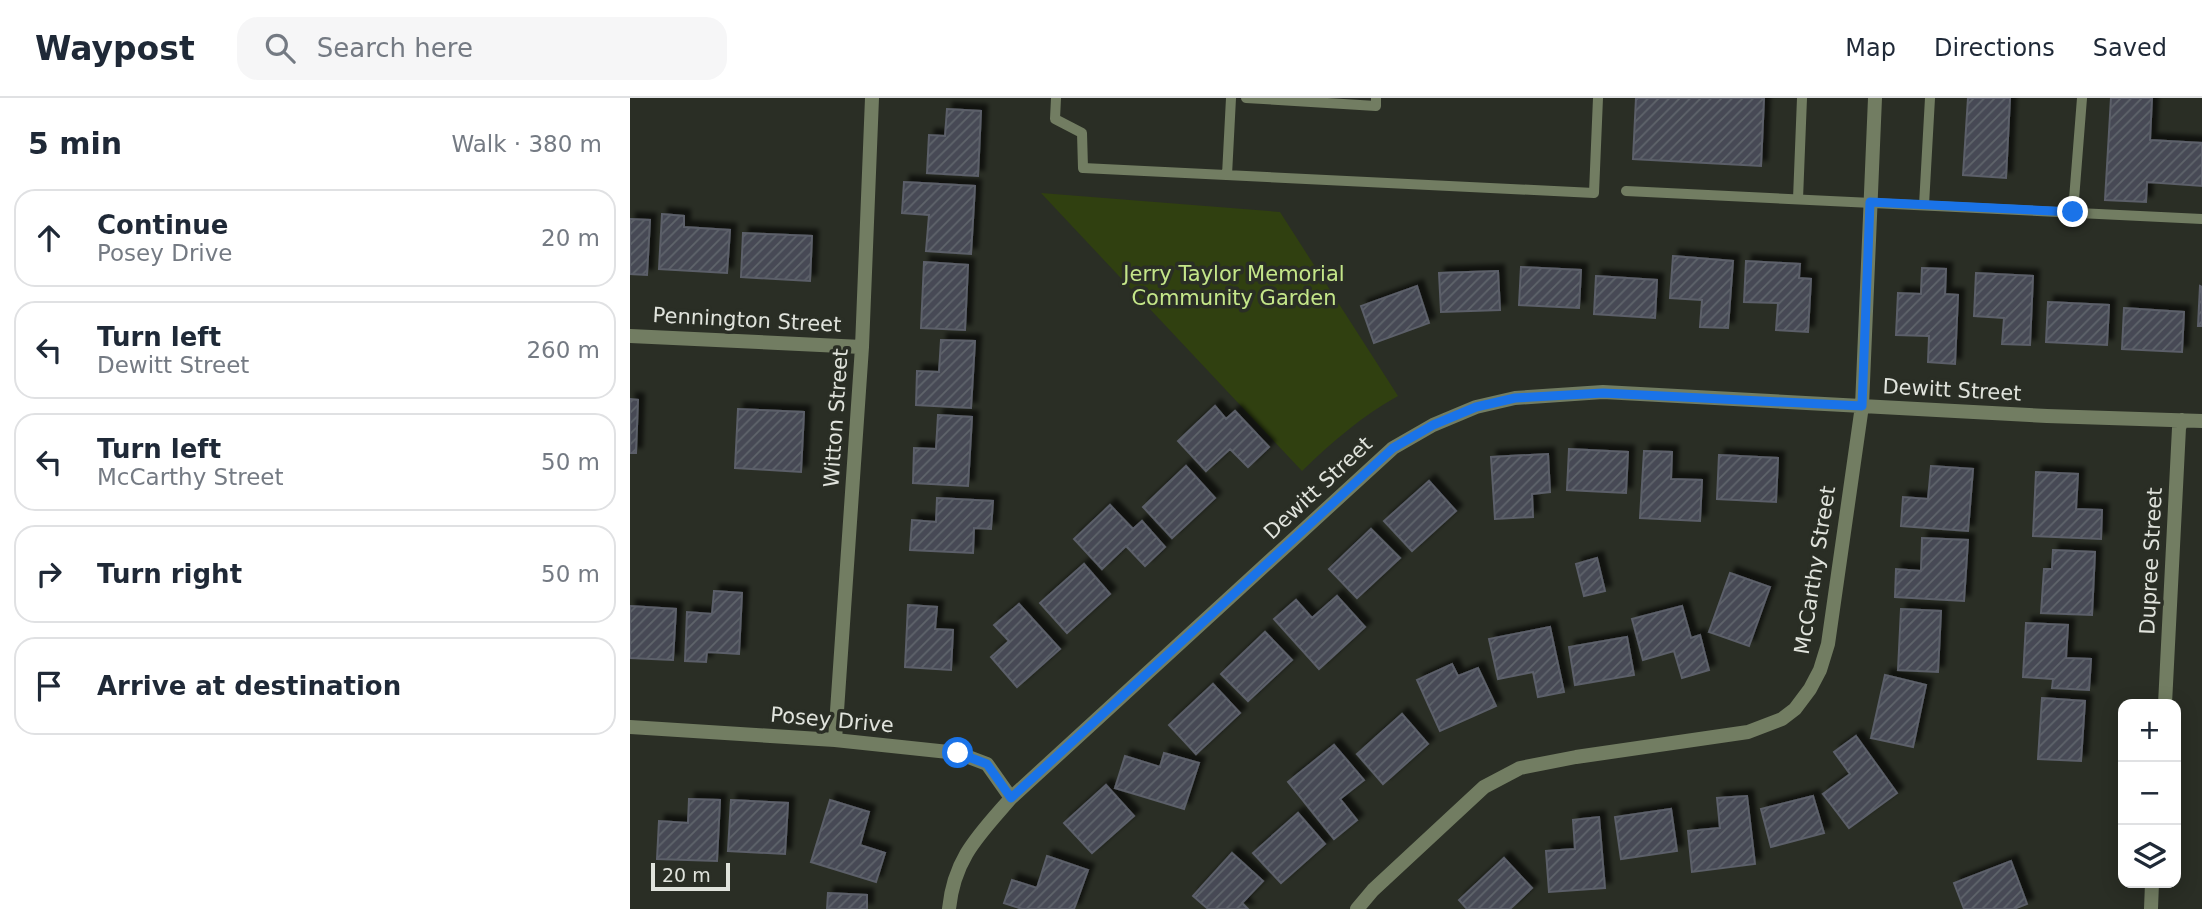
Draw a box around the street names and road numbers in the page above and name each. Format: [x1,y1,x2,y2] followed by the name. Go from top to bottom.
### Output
[652,303,842,337] street label: Pennington Street
[819,348,853,488] street label: Witton Street
[1882,374,2022,406] street label: Dewitt Street
[1259,432,1377,544] street label: Dewitt Street
[1790,484,1840,656] street label: McCarthy Street
[2135,487,2167,635] street label: Dupree Street
[769,703,895,737] street label: Posey Drive

